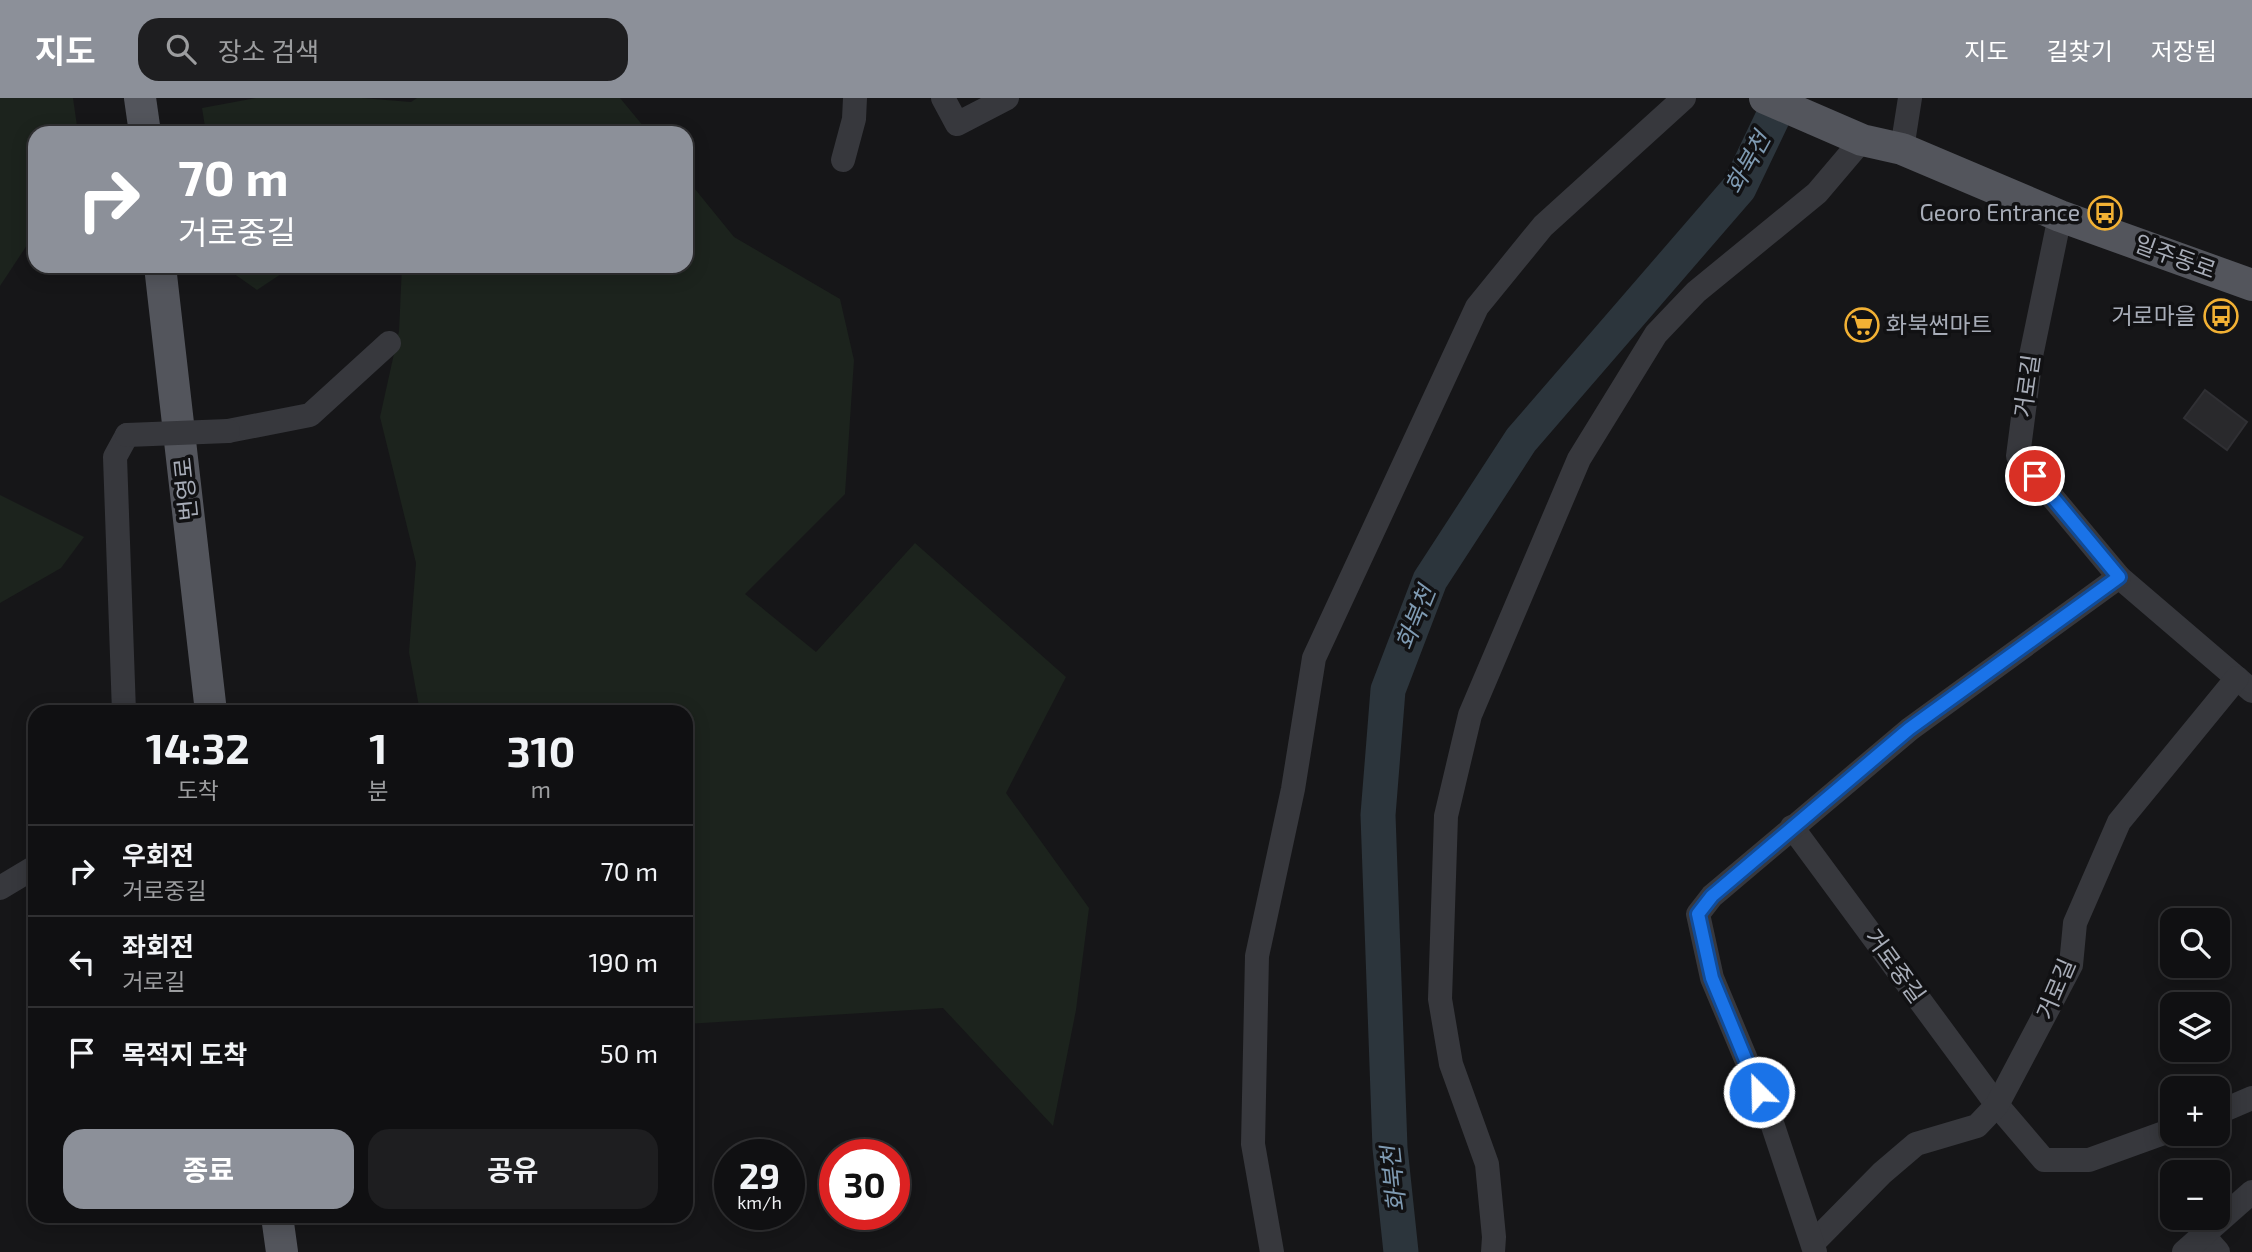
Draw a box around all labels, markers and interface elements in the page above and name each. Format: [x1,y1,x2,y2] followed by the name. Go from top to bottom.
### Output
[138,18,628,81] search box
[35,30,96,70] text: 지도
[162,30,200,68] icon: search
[218,35,319,66] text: 장소 검색
[1964,36,2009,65] text: 지도
[2047,36,2113,65] text: 길찾기
[2151,36,2217,65] text: 저장됨
[1718,124,1777,198] water label: 화북천
[178,147,289,206] text: 70 m
[63,154,154,245] icon: right
[2086,194,2124,232] bus stop icon: Georo Entrance
[1919,198,2080,226] place label: Georo Entrance
[178,212,296,250] text: 거로중길
[2131,228,2220,284] street label: 일주동로
[2202,297,2240,335] bus stop icon: 거로마을
[2111,301,2196,329] place label: 거로마을
[1843,306,1881,344] supermarket icon: 화북썬마트
[1886,310,1992,338] place label: 화북썬마트
[2008,352,2044,419] street label: 거로길
[2005,446,2065,506] pin
[168,456,202,522] street label: 번영로
[2016,457,2054,495] icon: arrive
[1389,579,1442,654] water label: 화북천
[146,722,250,772] text: 14:32
[369,722,387,772] text: 1
[507,725,575,775] text: 310
[531,775,551,803] text: m
[177,776,219,804] text: 도착
[368,776,389,804] text: 분
[122,839,194,870] text: 우회전
[63,852,101,890] icon: right
[600,855,658,886] text: 70 m
[122,876,207,904] text: 거로중길
[2160,908,2230,1230] map controls
[2160,908,2230,978] button: search
[1860,923,1932,1008] street label: 거로중길
[122,930,194,961] text: 좌회전
[63,943,101,981] icon: left
[589,946,658,977] text: 190 m
[2030,954,2080,1023] street label: 거로길
[122,967,185,995] text: 거로길
[2160,992,2230,1062] button: layers
[63,1034,101,1072] icon: arrive
[600,1037,658,1068] text: 50 m
[122,1038,247,1069] text: 목적지 도착
[1722,1055,1796,1129] position arrow
[2160,1076,2230,1146] button: +
[63,1129,354,1209] button: 종료
[368,1129,658,1209] button: 공유
[819,1139,910,1230] speed limit sign: 30
[1374,1142,1410,1214] water label: 화북천
[739,1154,780,1196] text: 29
[2160,1160,2230,1230] button: −
[737,1191,782,1213] text: km/h

